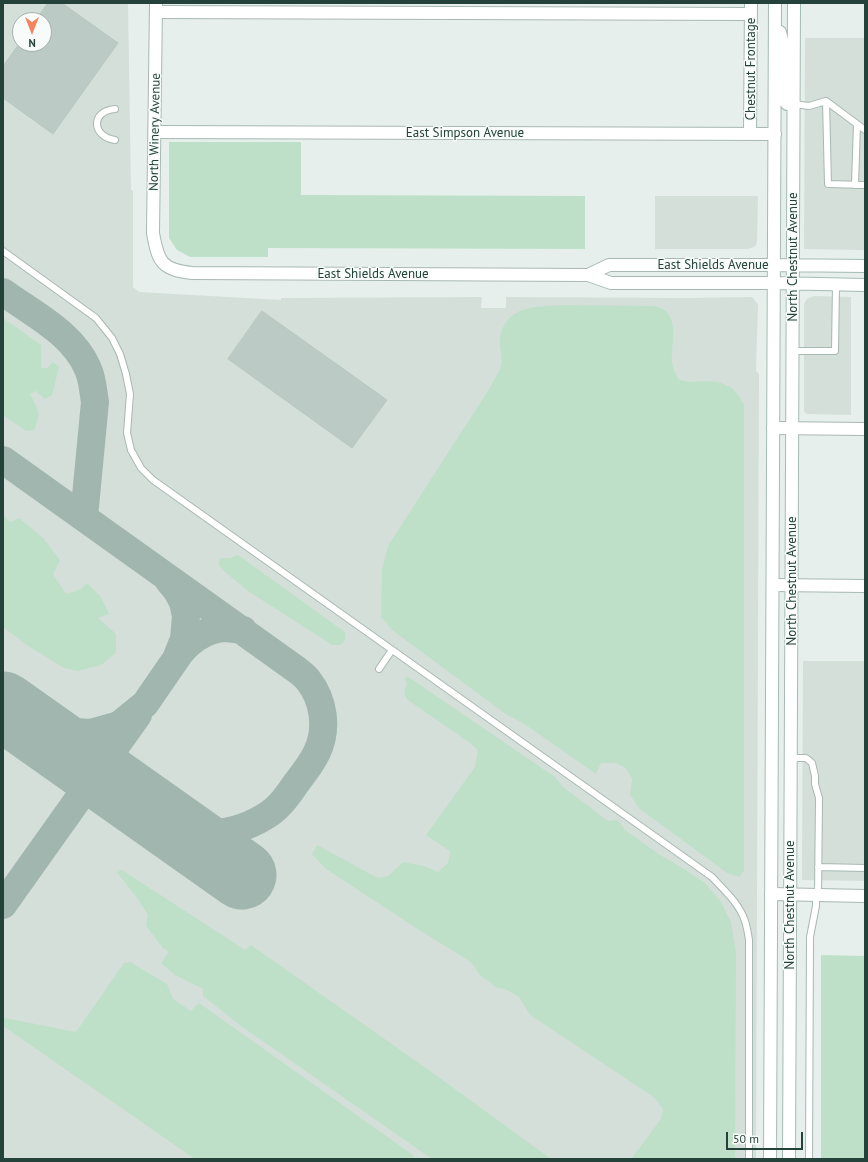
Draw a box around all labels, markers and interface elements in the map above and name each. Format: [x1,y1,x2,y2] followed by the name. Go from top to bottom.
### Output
[12,12,52,52] north arrow
[743,18,759,120] street label: Chestnut Frontage
[28,36,36,50] text: N
[146,73,164,191] street label: North Winery Avenue
[406,125,524,141] street label: East Simpson Avenue
[785,192,801,322] street label: North Chestnut Avenue
[657,257,769,273] street label: East Shields Avenue
[317,266,429,282] street label: East Shields Avenue
[784,516,800,646] street label: North Chestnut Avenue
[782,840,798,970] street label: North Chestnut Avenue
[728,1124,805,1150] scale bar
[733,1131,759,1146] text: 50 m

